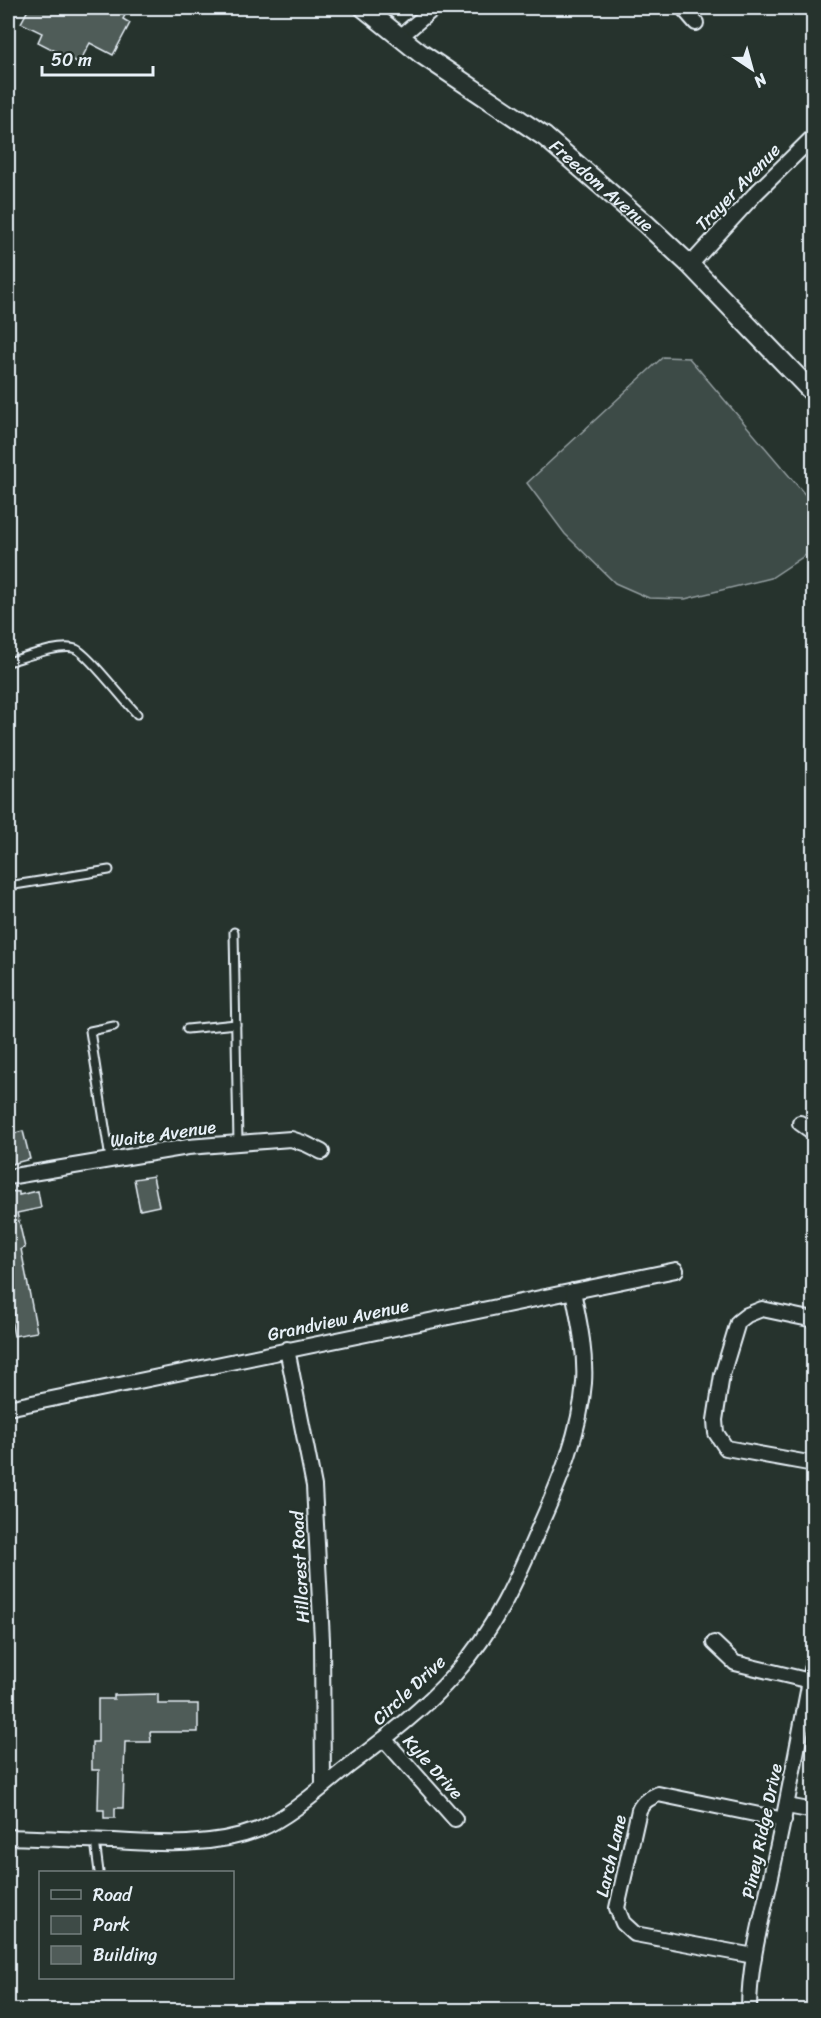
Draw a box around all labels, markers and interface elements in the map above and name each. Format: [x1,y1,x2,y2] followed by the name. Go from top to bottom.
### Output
[42,39,153,77] scale bar
[722,39,782,99] north arrow
[51,44,92,76] text: 50 m
[747,65,774,96] text: N
[542,131,662,240] street label: Freedom Avenue
[687,135,789,239] street label: Trayer Avenue
[108,1111,218,1157] street label: Waite Avenue
[265,1289,412,1351] street label: Grandview Avenue
[281,1509,319,1624] street label: Hillcrest Road
[364,1647,454,1733] street label: Circle Drive
[395,1727,472,1807] street label: Kyle Drive
[732,1760,792,1902] street label: Piney Ridge Drive
[586,1811,636,1900] street label: Larch Lane
[39,1871,234,1979] legend
[93,1879,133,1911] text: Road
[93,1909,130,1941] text: Park
[93,1939,157,1971] text: Building

